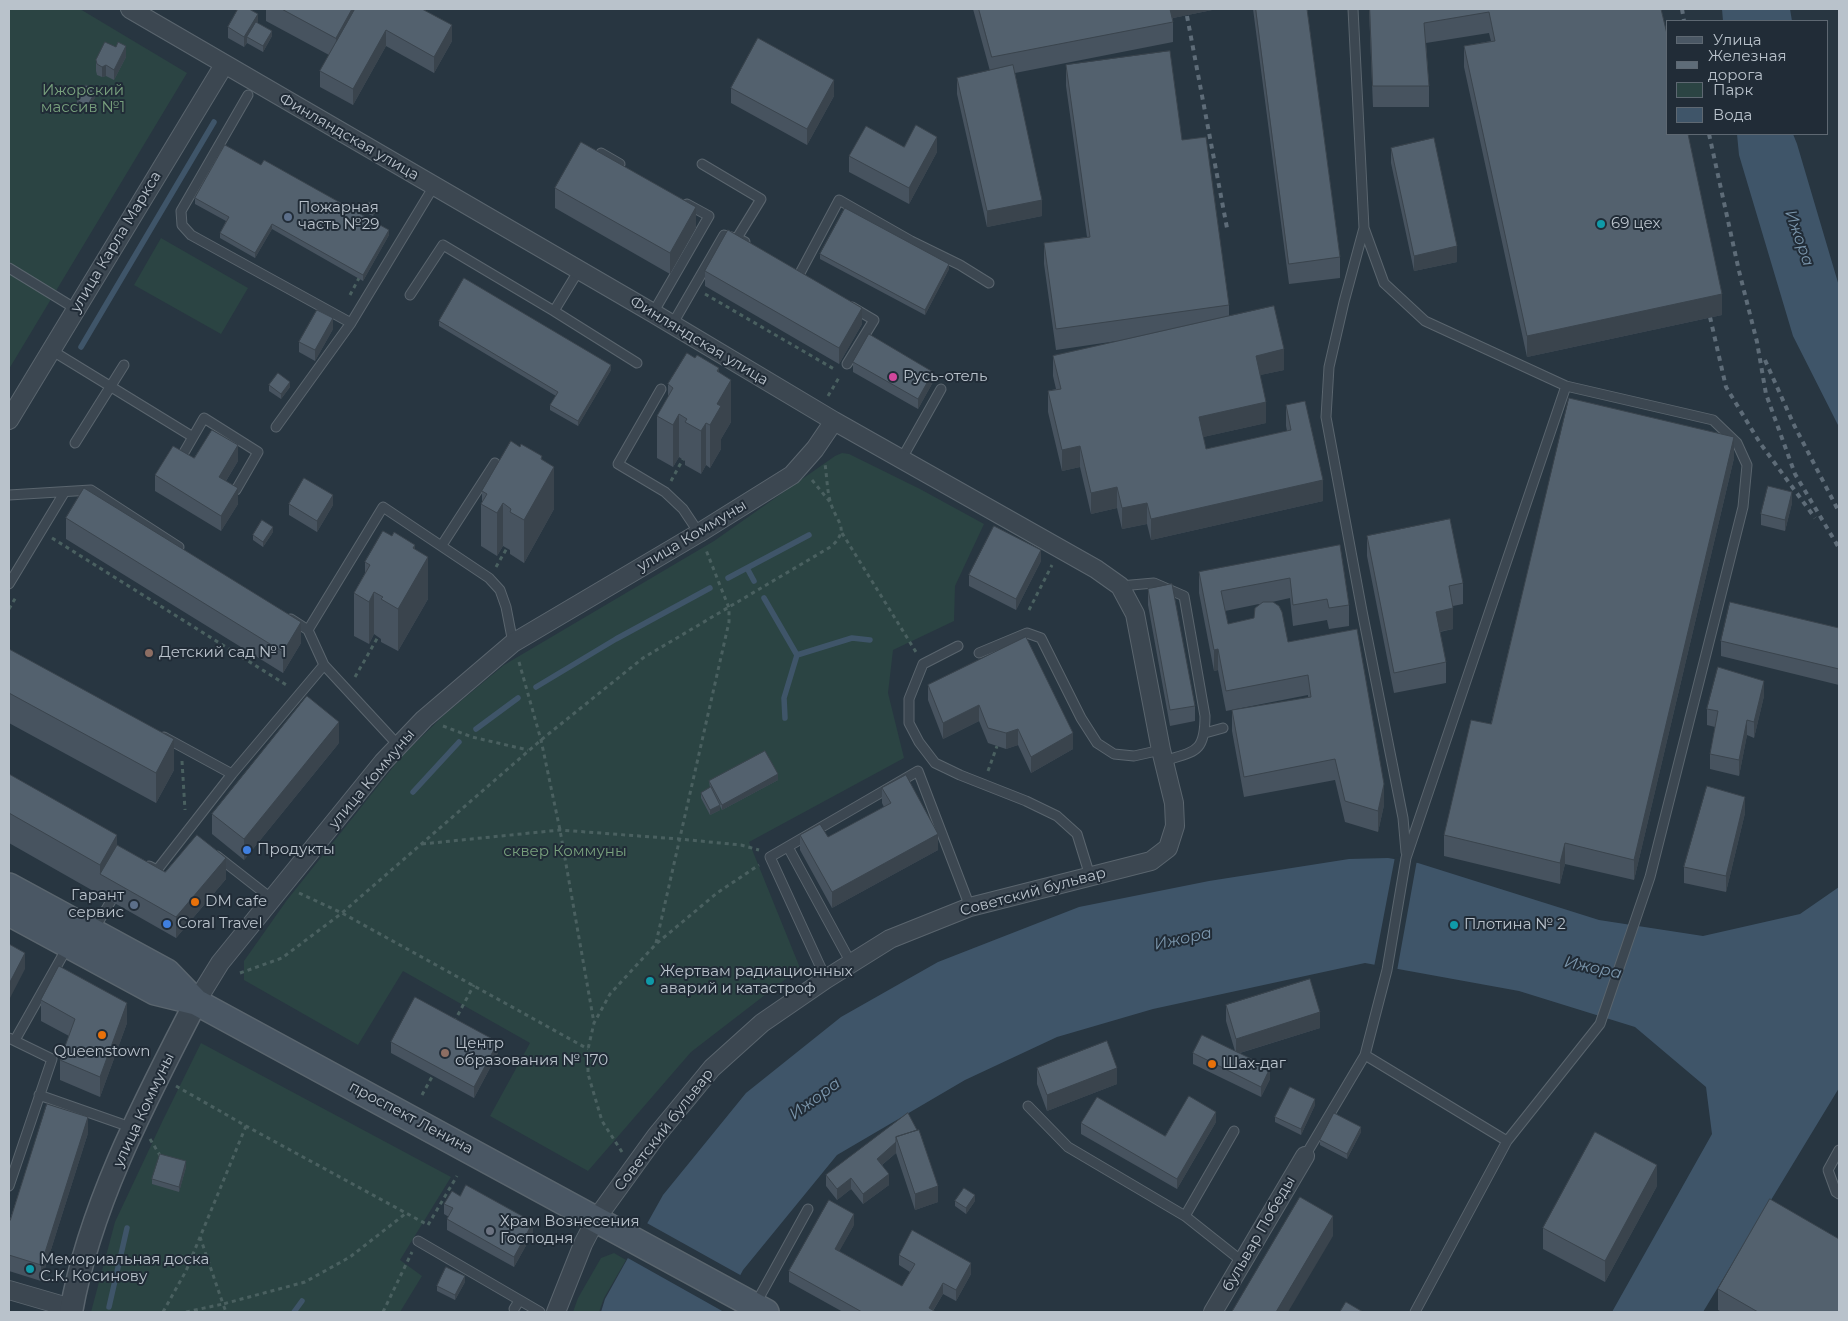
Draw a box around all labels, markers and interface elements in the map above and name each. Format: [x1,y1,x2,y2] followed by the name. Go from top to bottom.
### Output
[1666,20,1828,135] legend
[1713,30,1761,49] text: Улица
[1708,46,1787,84] text: Железная дорога
[1713,80,1753,99] text: Парк
[41,82,125,117] park label: Ижорский массив №1
[276,90,422,184] street label: Финляндская улица
[1713,105,1752,124] text: Вода
[67,168,165,316] street label: улица Карла Маркса
[298,199,379,234] place label: Пожарная часть №29
[1780,207,1818,269] water label: Ижора
[282,211,294,223] marker: Пожарная часть №29
[1611,215,1660,233] place label: 69 цех
[1595,218,1607,230] marker: 69 цех
[627,293,771,389] street label: Финляндская улица
[903,368,987,386] place label: Русь-отель
[887,371,899,383] marker: Русь-отель
[634,496,750,576] street label: улица Коммуны
[159,644,286,662] place label: Детский сад № 1
[143,647,155,659] marker: Детский сад № 1
[325,726,419,832] street label: улица Коммуны
[257,841,335,859] place label: Продукты
[503,843,627,861] park label: сквер Коммуны
[241,844,253,856] marker: Продукты
[958,864,1108,920] street label: Советский бульвар
[68,887,124,922] place label: Гарант сервис
[205,893,267,911] place label: DM cafe
[189,896,201,908] marker: DM cafe
[128,899,140,911] marker: Гарант сервис
[177,915,262,933] place label: Coral Travel
[1464,916,1566,934] place label: Плотина № 2
[161,918,173,930] marker: Coral Travel
[1448,919,1460,931] marker: Плотина № 2
[1152,924,1214,954] water label: Ижора
[1562,953,1624,983] water label: Ижора
[660,963,853,998] place label: Жертвам радиационных аварий и катастроф
[644,975,656,987] marker: Жертвам радиационных аварий и катастроф
[96,1029,108,1041] marker: Queenstown
[455,1035,608,1070] place label: Центр образования № 170
[54,1043,150,1061] place label: Queenstown
[439,1047,451,1059] marker: Центр образования № 170
[110,1050,178,1170] street label: улица Коммуны
[1222,1055,1286,1073] place label: Шах-даг
[1206,1058,1218,1070] marker: Шах-даг
[611,1065,717,1195] street label: Советский бульвар
[786,1074,844,1124] water label: Ижора
[346,1078,476,1158] street label: проспект Ленина
[1219,1173,1299,1295] street label: бульвар Победы
[500,1213,640,1248] place label: Храм Вознесения Господня
[484,1225,496,1237] marker: Храм Вознесения Господня
[40,1251,209,1286] place label: Мемориальная доска С.К. Косинову
[24,1263,36,1275] marker: Мемориальная доска С.К. Косинову

